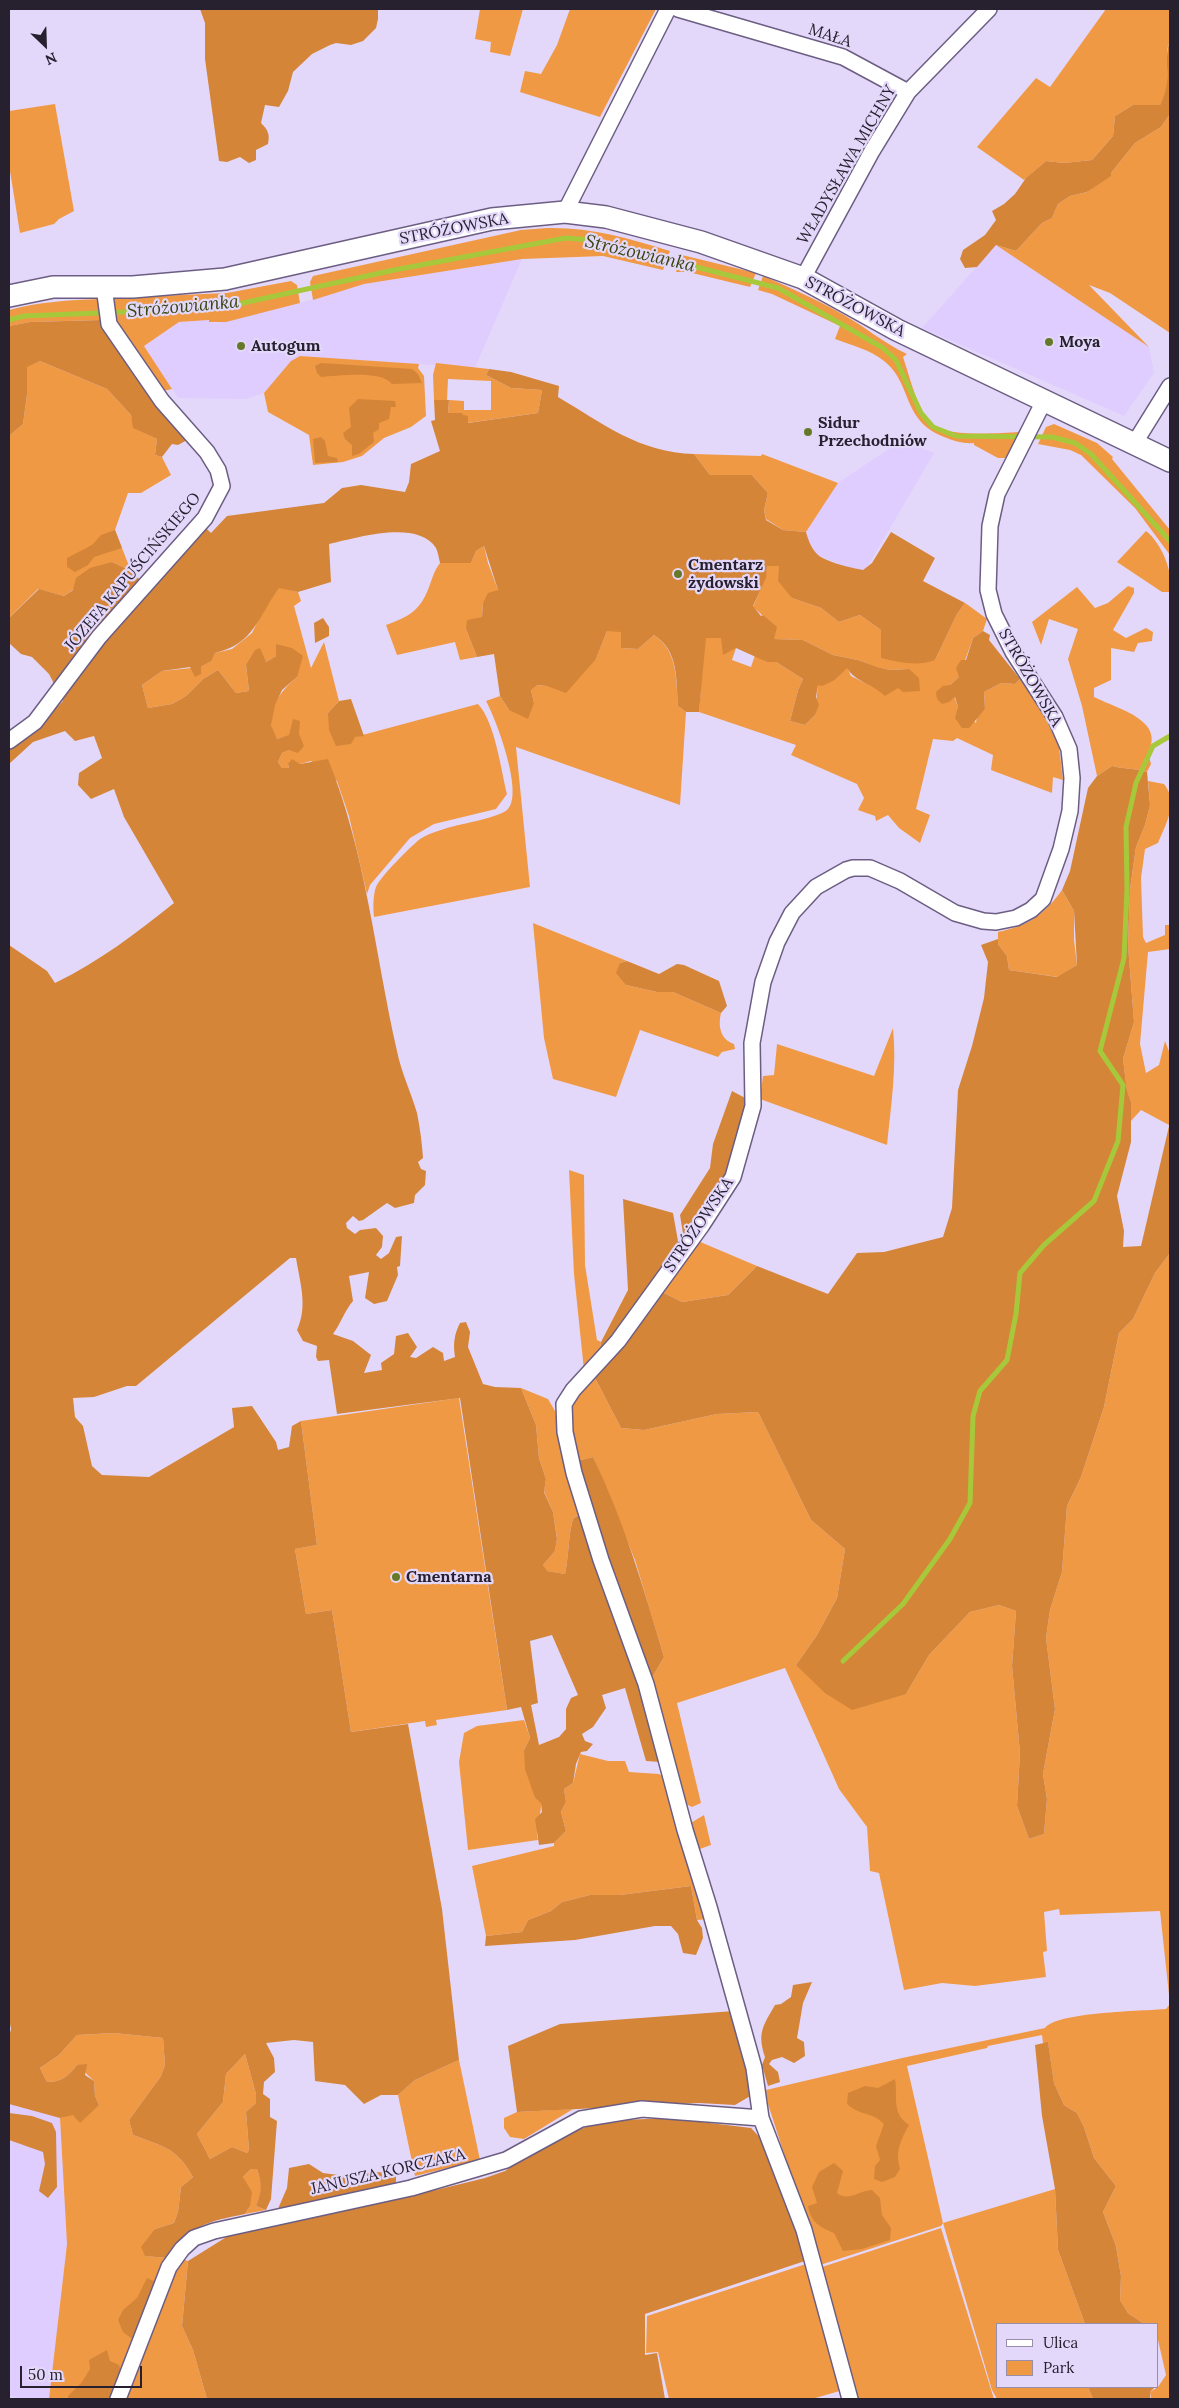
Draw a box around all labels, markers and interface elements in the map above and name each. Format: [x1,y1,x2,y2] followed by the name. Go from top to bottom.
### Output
[20,20,70,70] north arrow
[806,20,854,52] street label: MAŁA
[43,48,60,69] text: N
[794,82,900,248] street label: WŁADYSŁAWA MICHNY
[398,209,510,249] street label: STRÓŻOWSKA
[583,231,697,277] water label: Stróżowianka
[802,273,908,341] street label: STRÓŻOWSKA
[126,291,240,323] water label: Stróżowianka
[1059,332,1100,352] place label: Moya
[251,336,320,356] place label: Autogum
[1043,336,1055,348] marker: Moya
[235,340,247,352] marker: Autogum
[818,413,927,451] place label: Sidur Przechodniów
[802,426,814,438] marker: Sidur Przechodniów
[61,489,205,655] street label: JÓZEFA KAPUŚCIŃSKIEGO
[688,555,763,593] place label: Cmentarz żydowski
[672,568,684,580] marker: Cmentarz żydowski
[994,625,1066,731] street label: STRÓŻOWSKA
[660,1174,738,1276] street label: STRÓŻOWSKA
[406,1567,492,1587] place label: Cmentarna
[390,1571,402,1583] marker: Cmentarna
[309,2145,467,2199] street label: JANUSZA KORCZAKA
[996,2323,1159,2388] legend
[1043,2333,1078,2352] text: Ulica
[22,2356,145,2388] scale bar
[1043,2358,1074,2377] text: Park
[28,2365,63,2384] text: 50 m

